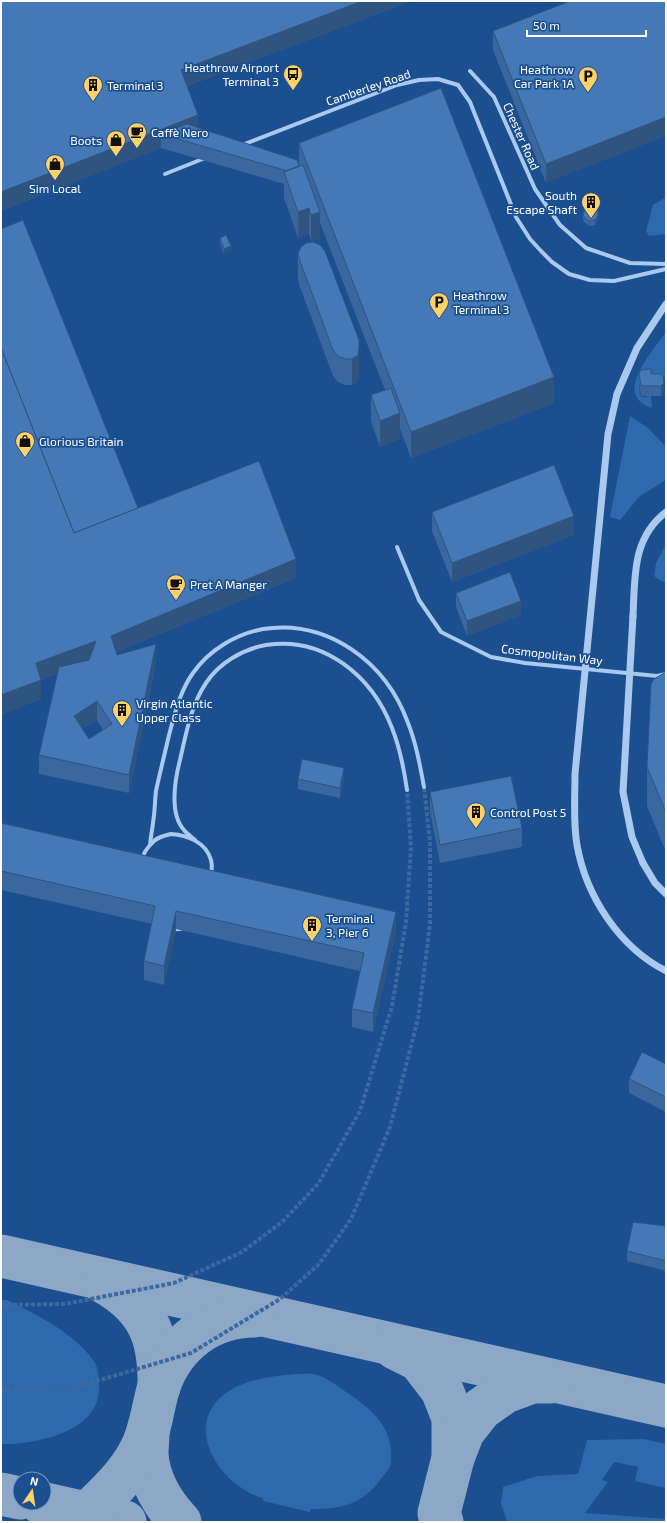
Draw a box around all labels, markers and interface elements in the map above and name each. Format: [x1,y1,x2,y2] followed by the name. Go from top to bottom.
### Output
[527,12,646,38] scale bar
[533,18,560,32] text: 50 m
[185,60,279,88] place label: Heathrow Airport Terminal 3
[514,62,575,90] place label: Heathrow Car Park 1A
[282,63,304,91] bus stop icon: Heathrow Airport Terminal 3
[577,65,599,93] parking icon: Heathrow Car Park 1A
[324,66,412,108] street label: Camberley Road
[82,74,104,102] building icon: Terminal 3
[107,78,164,92] place label: Terminal 3
[501,100,543,172] street label: Chester Road
[126,121,148,149] cafe icon: Caffè Nero
[151,125,209,139] place label: Caffè Nero
[105,129,127,157] shop icon: Boots
[70,133,102,147] place label: Boots
[44,153,66,181] shop icon: Sim Local
[29,181,81,195] place label: Sim Local
[506,188,577,216] place label: South Escape Shaft
[580,191,602,219] building icon: South Escape Shaft
[453,288,510,316] place label: Heathrow Terminal 3
[428,291,450,319] parking icon: Heathrow Terminal 3
[14,430,36,458] shop icon: Glorious Britain
[39,434,123,448] place label: Glorious Britain
[165,573,187,601] cafe icon: Pret A Manger
[190,577,267,591] place label: Pret A Manger
[500,641,604,667] street label: Cosmopolitan Way
[136,696,213,724] place label: Virgin Atlantic Upper Class
[111,699,133,727] building icon: Virgin Atlantic Upper Class
[465,801,487,829] building icon: Control Post 5
[490,805,566,819] place label: Control Post 5
[326,911,374,939] place label: Terminal 3, Pier 6
[301,914,323,942] building icon: Terminal 3, Pier 6
[12,1471,52,1511] north arrow
[29,1474,40,1488] text: N

